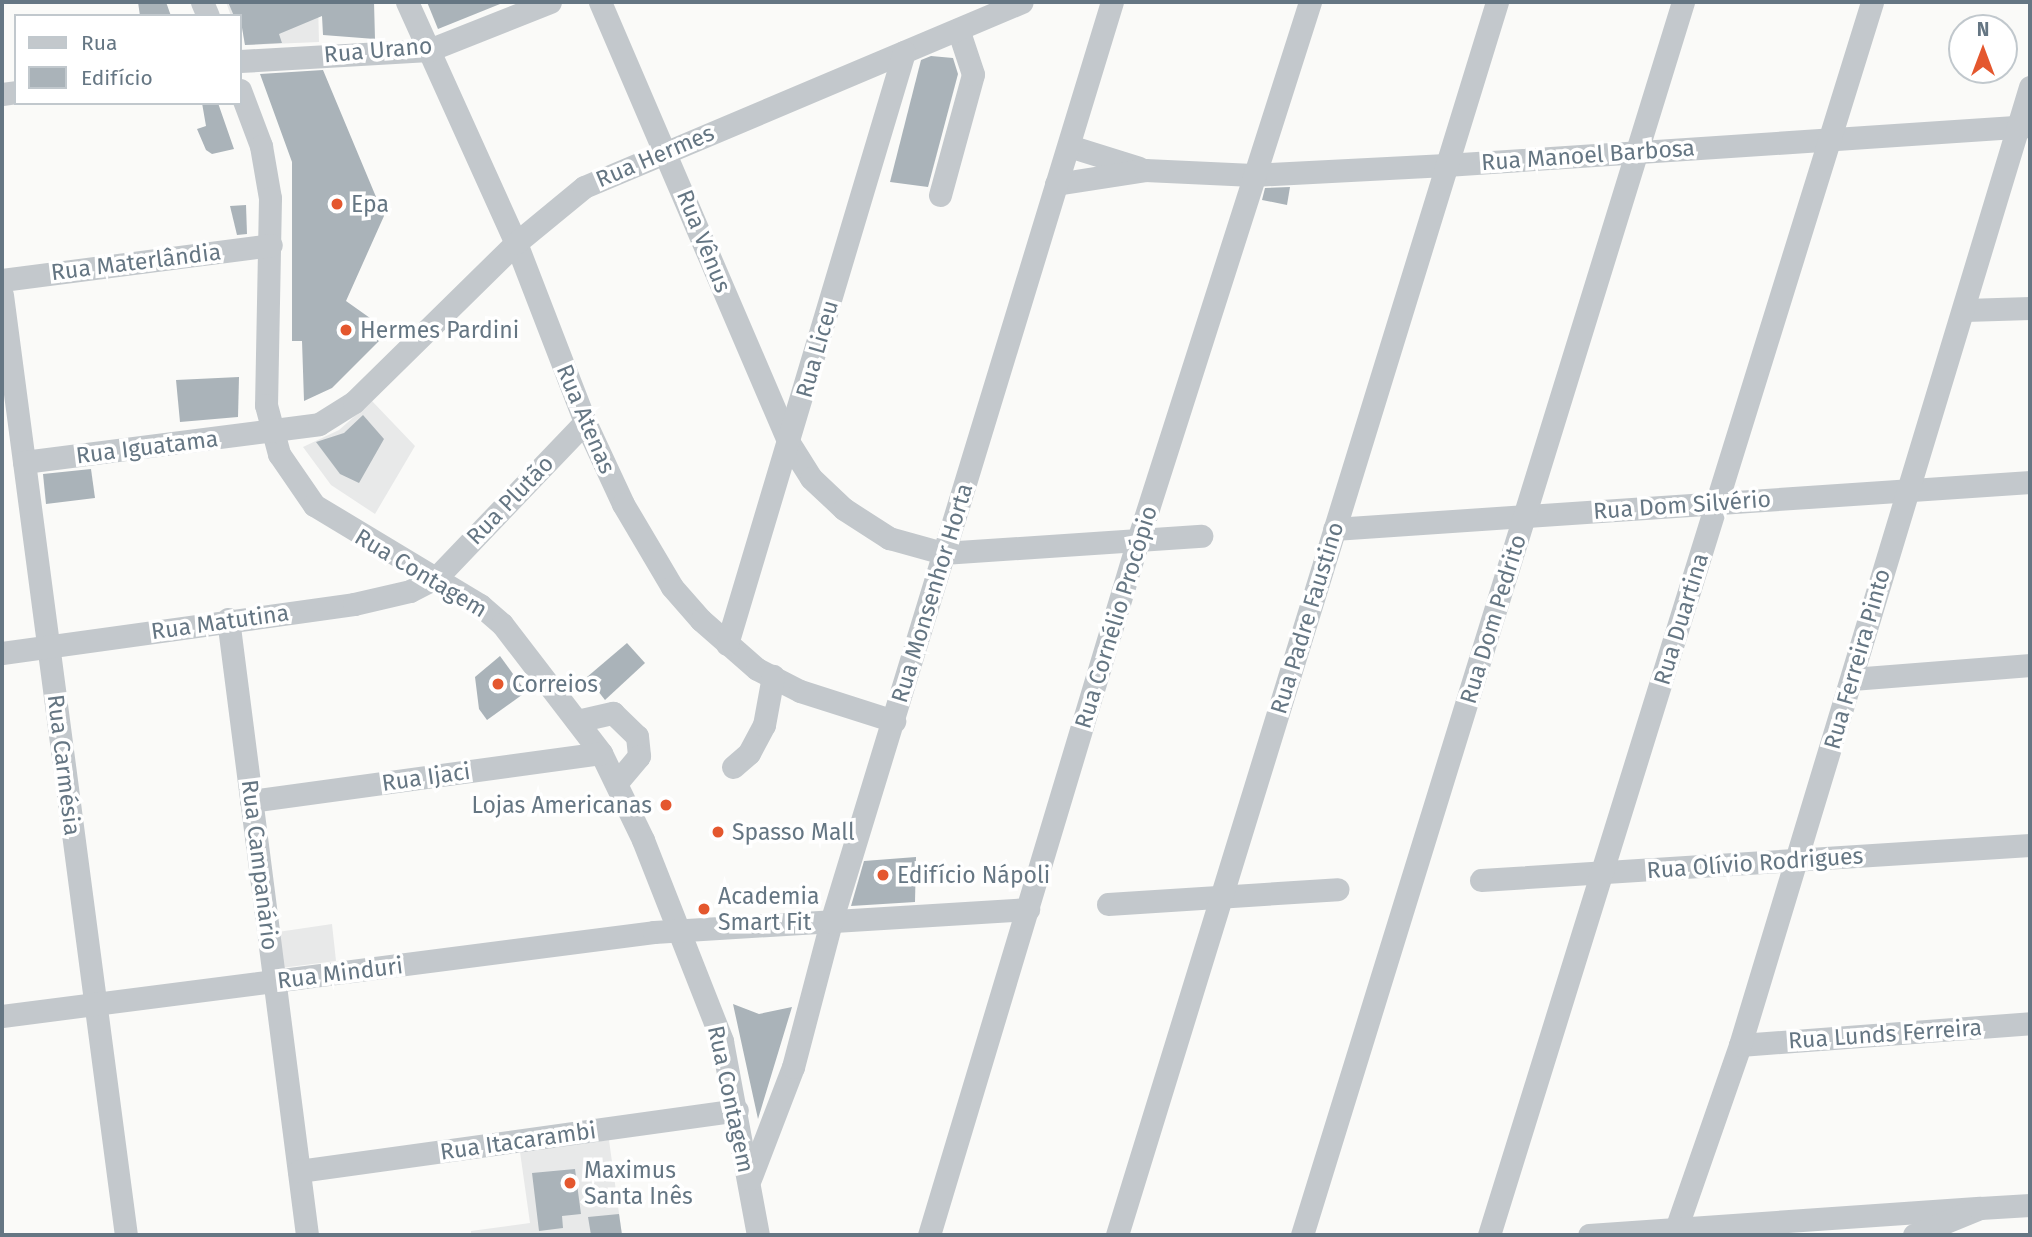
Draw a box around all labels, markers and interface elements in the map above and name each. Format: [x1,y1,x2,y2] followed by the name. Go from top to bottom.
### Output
[14,14,242,105] legend
[1948,14,2018,84] north arrow
[1977,18,1989,41] text: N
[81,30,117,56] text: Rua
[323,32,433,68] street label: Rua Urano
[81,65,153,91] text: Edifício
[592,119,718,193] street label: Rua Hermes
[1480,134,1696,176] street label: Rua Manoel Barbosa
[671,186,737,296] street label: Rua Vênus
[351,190,389,218] place label: Epa
[329,196,345,212] marker: Epa
[49,238,223,286] street label: Rua Materlândia
[790,297,844,401] street label: Rua Liceu
[360,316,519,344] place label: Hermes Pardini
[338,322,354,338] marker: Hermes Pardini
[551,360,621,478] street label: Rua Atenas
[74,425,220,469] street label: Rua Iguatama
[461,450,559,550] street label: Rua Plutão
[885,480,979,706] street label: Rua Monsenhor Horta
[1592,485,1772,525] street label: Rua Dom Silvério
[1069,502,1163,732] street label: Rua Cornélio Procópio
[1265,519,1349,717] street label: Rua Padre Faustino
[350,523,492,623] street label: Rua Contagem
[1454,531,1532,707] street label: Rua Dom Pedrito
[1648,550,1714,688] street label: Rua Duartina
[1818,566,1896,752] street label: Rua Ferreira Pinto
[149,599,291,645] street label: Rua Matutina
[512,670,598,698] place label: Correios
[490,676,506,692] marker: Correios
[42,693,86,837] street label: Rua Carmésia
[380,757,472,797] street label: Rua Ijaci
[236,778,284,952] street label: Rua Campanário
[472,791,652,819] place label: Lojas Americanas
[658,797,674,813] marker: Lojas Americanas
[732,818,855,846] place label: Spasso Mall
[710,824,726,840] marker: Spasso Mall
[1646,842,1864,884] street label: Rua Olívio Rodrigues
[897,861,1050,889] place label: Edifício Nápoli
[875,867,891,883] marker: Edifício Nápoli
[718,882,819,936] place label: Academia Smart Fit
[696,901,712,917] marker: Academia Smart Fit
[276,952,404,994] street label: Rua Minduri
[1787,1013,1983,1055] street label: Rua Lunds Ferreira
[702,1023,760,1175] street label: Rua Contagem
[438,1116,598,1166] street label: Rua Itacarambi
[584,1156,693,1210] place label: Maximus Santa Inês
[562,1175,578,1191] marker: Maximus Santa Inês

